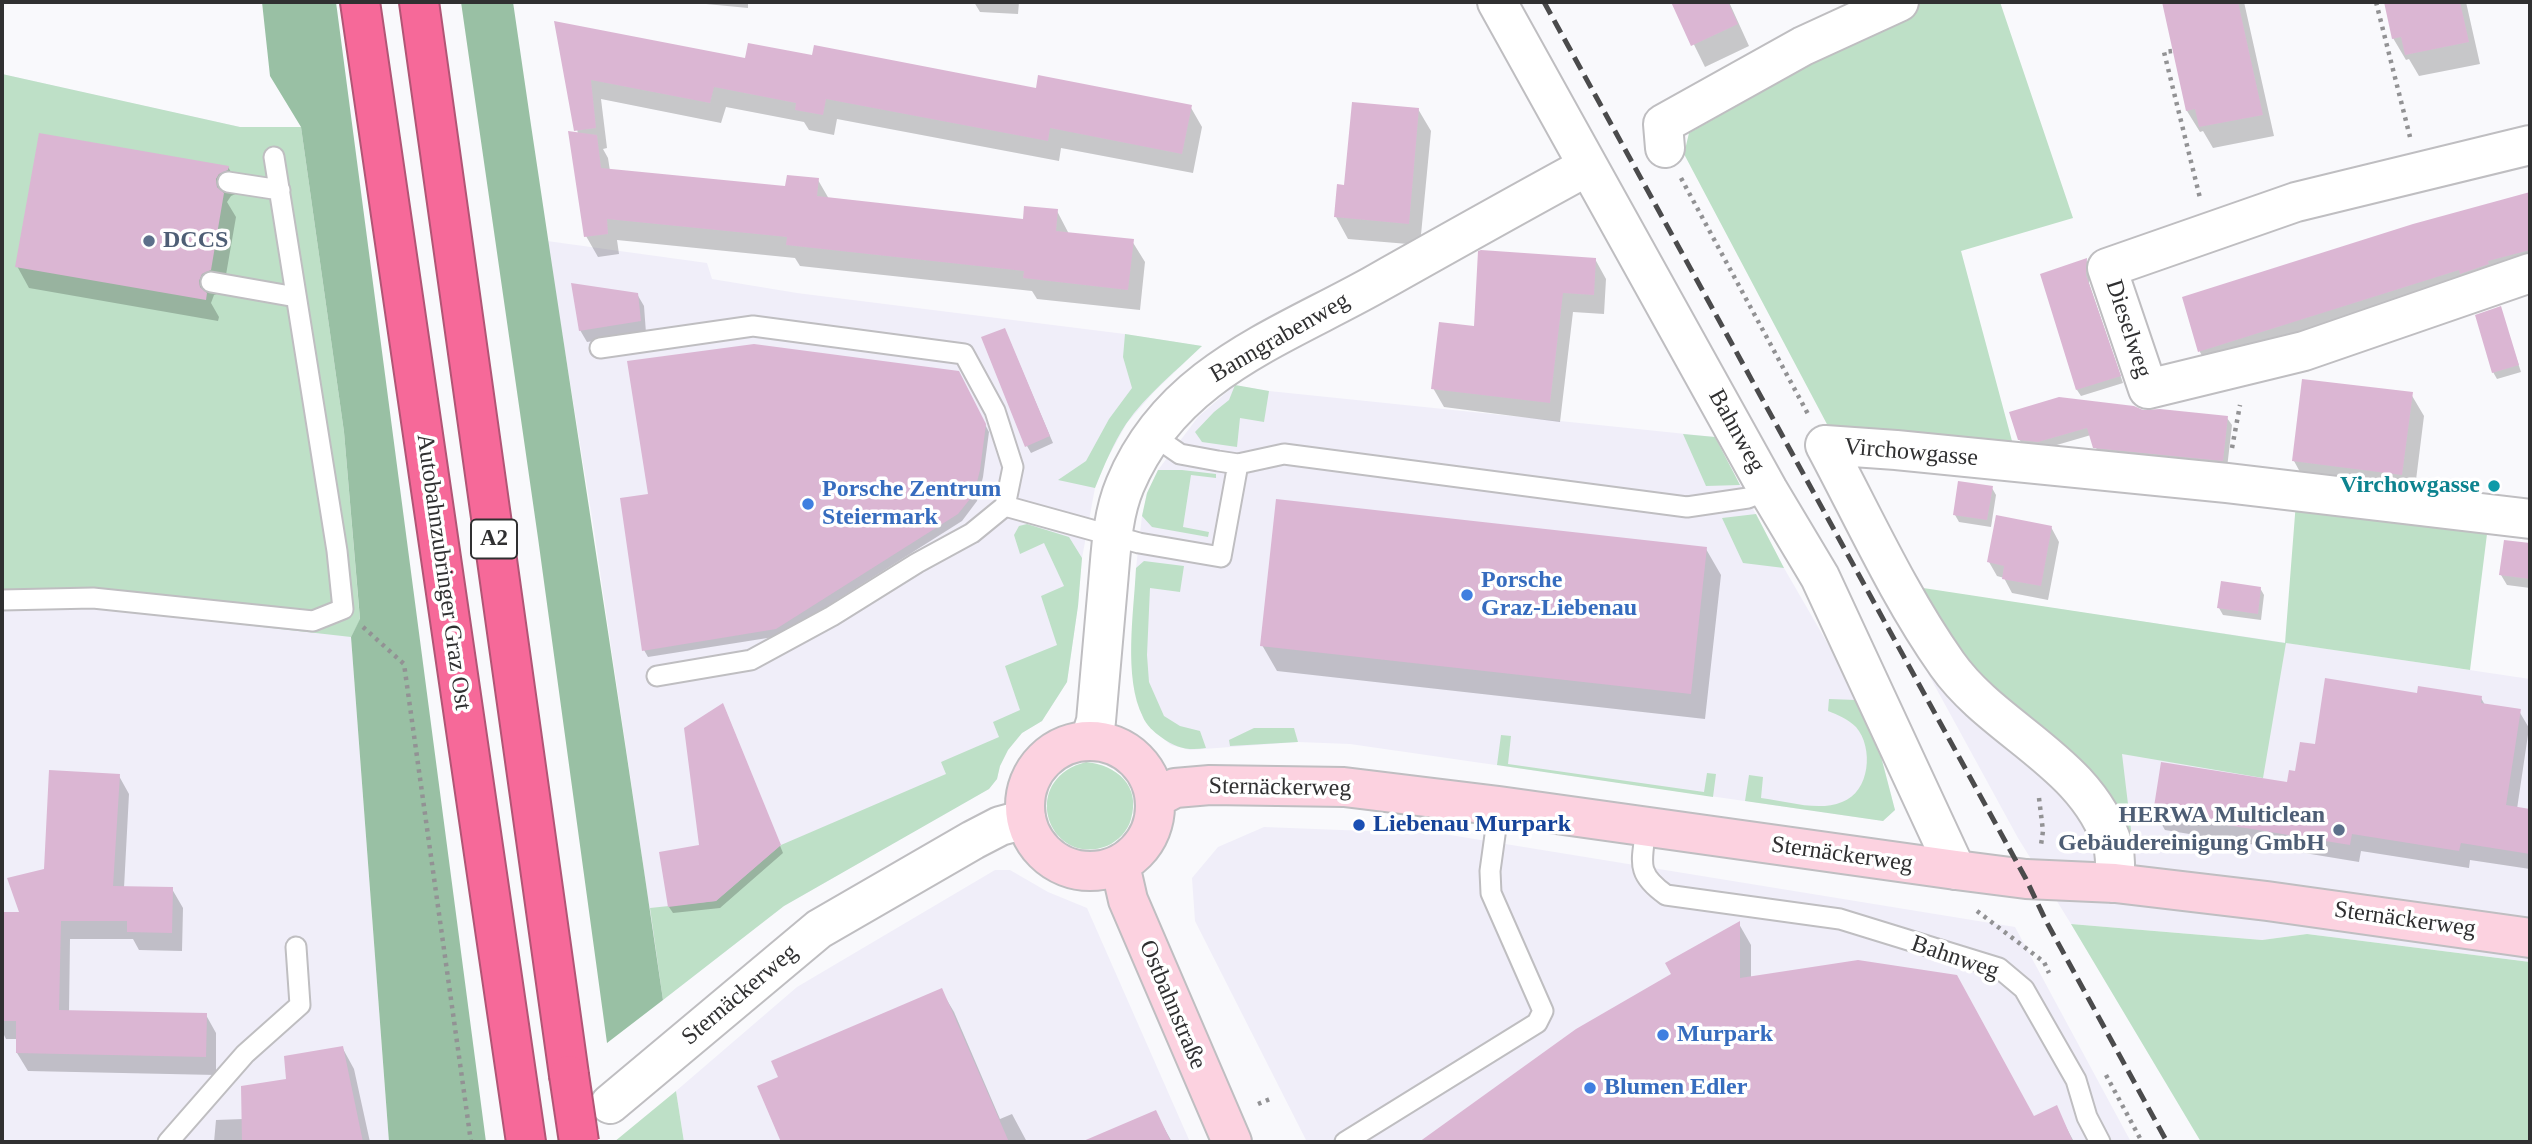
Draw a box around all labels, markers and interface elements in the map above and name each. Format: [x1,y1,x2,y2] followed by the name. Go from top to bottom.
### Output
[163,227,228,255] place label: DCCS
[141,233,157,249] marker: DCCS
[2099,276,2157,382] street label: Dieselweg
[1205,287,1355,389] street label: Banngrabenweg
[1701,384,1771,478] street label: Bahnweg
[409,432,477,712] street label: Autobahnzubringer Graz Ost
[1843,433,1979,473] street label: Virchowgasse
[2340,472,2480,500] place label: Virchowgasse
[822,476,1001,532] place label: Porsche Zentrum Steiermark
[2486,478,2502,494] marker: Virchowgasse
[800,496,816,512] marker: Porsche Zentrum Steiermark
[471,520,517,558] road number: A2
[1481,567,1637,623] place label: Porsche Graz-Liebenau
[1459,587,1475,603] marker: Porsche Graz-Liebenau
[1208,772,1352,804] street label: Sternäckerweg
[2058,802,2325,858] place label: HERWA Multiclean Gebäudereinigung GmbH
[1373,811,1571,839] place label: Liebenau Murpark
[1351,817,1367,833] marker: Liebenau Murpark
[2331,822,2347,838] marker: HERWA Multiclean Gebäudereinigung GmbH
[1769,831,1915,879] street label: Sternäckerweg
[2332,896,2478,944] street label: Sternäckerweg
[1907,930,2003,986] street label: Bahnweg
[1132,936,1212,1074] street label: Ostbahnstraße
[676,938,804,1052] street label: Sternäckerweg
[1677,1021,1773,1049] place label: Murpark
[1655,1027,1671,1043] marker: Murpark
[1604,1074,1747,1102] place label: Blumen Edler
[1582,1080,1598,1096] marker: Blumen Edler

